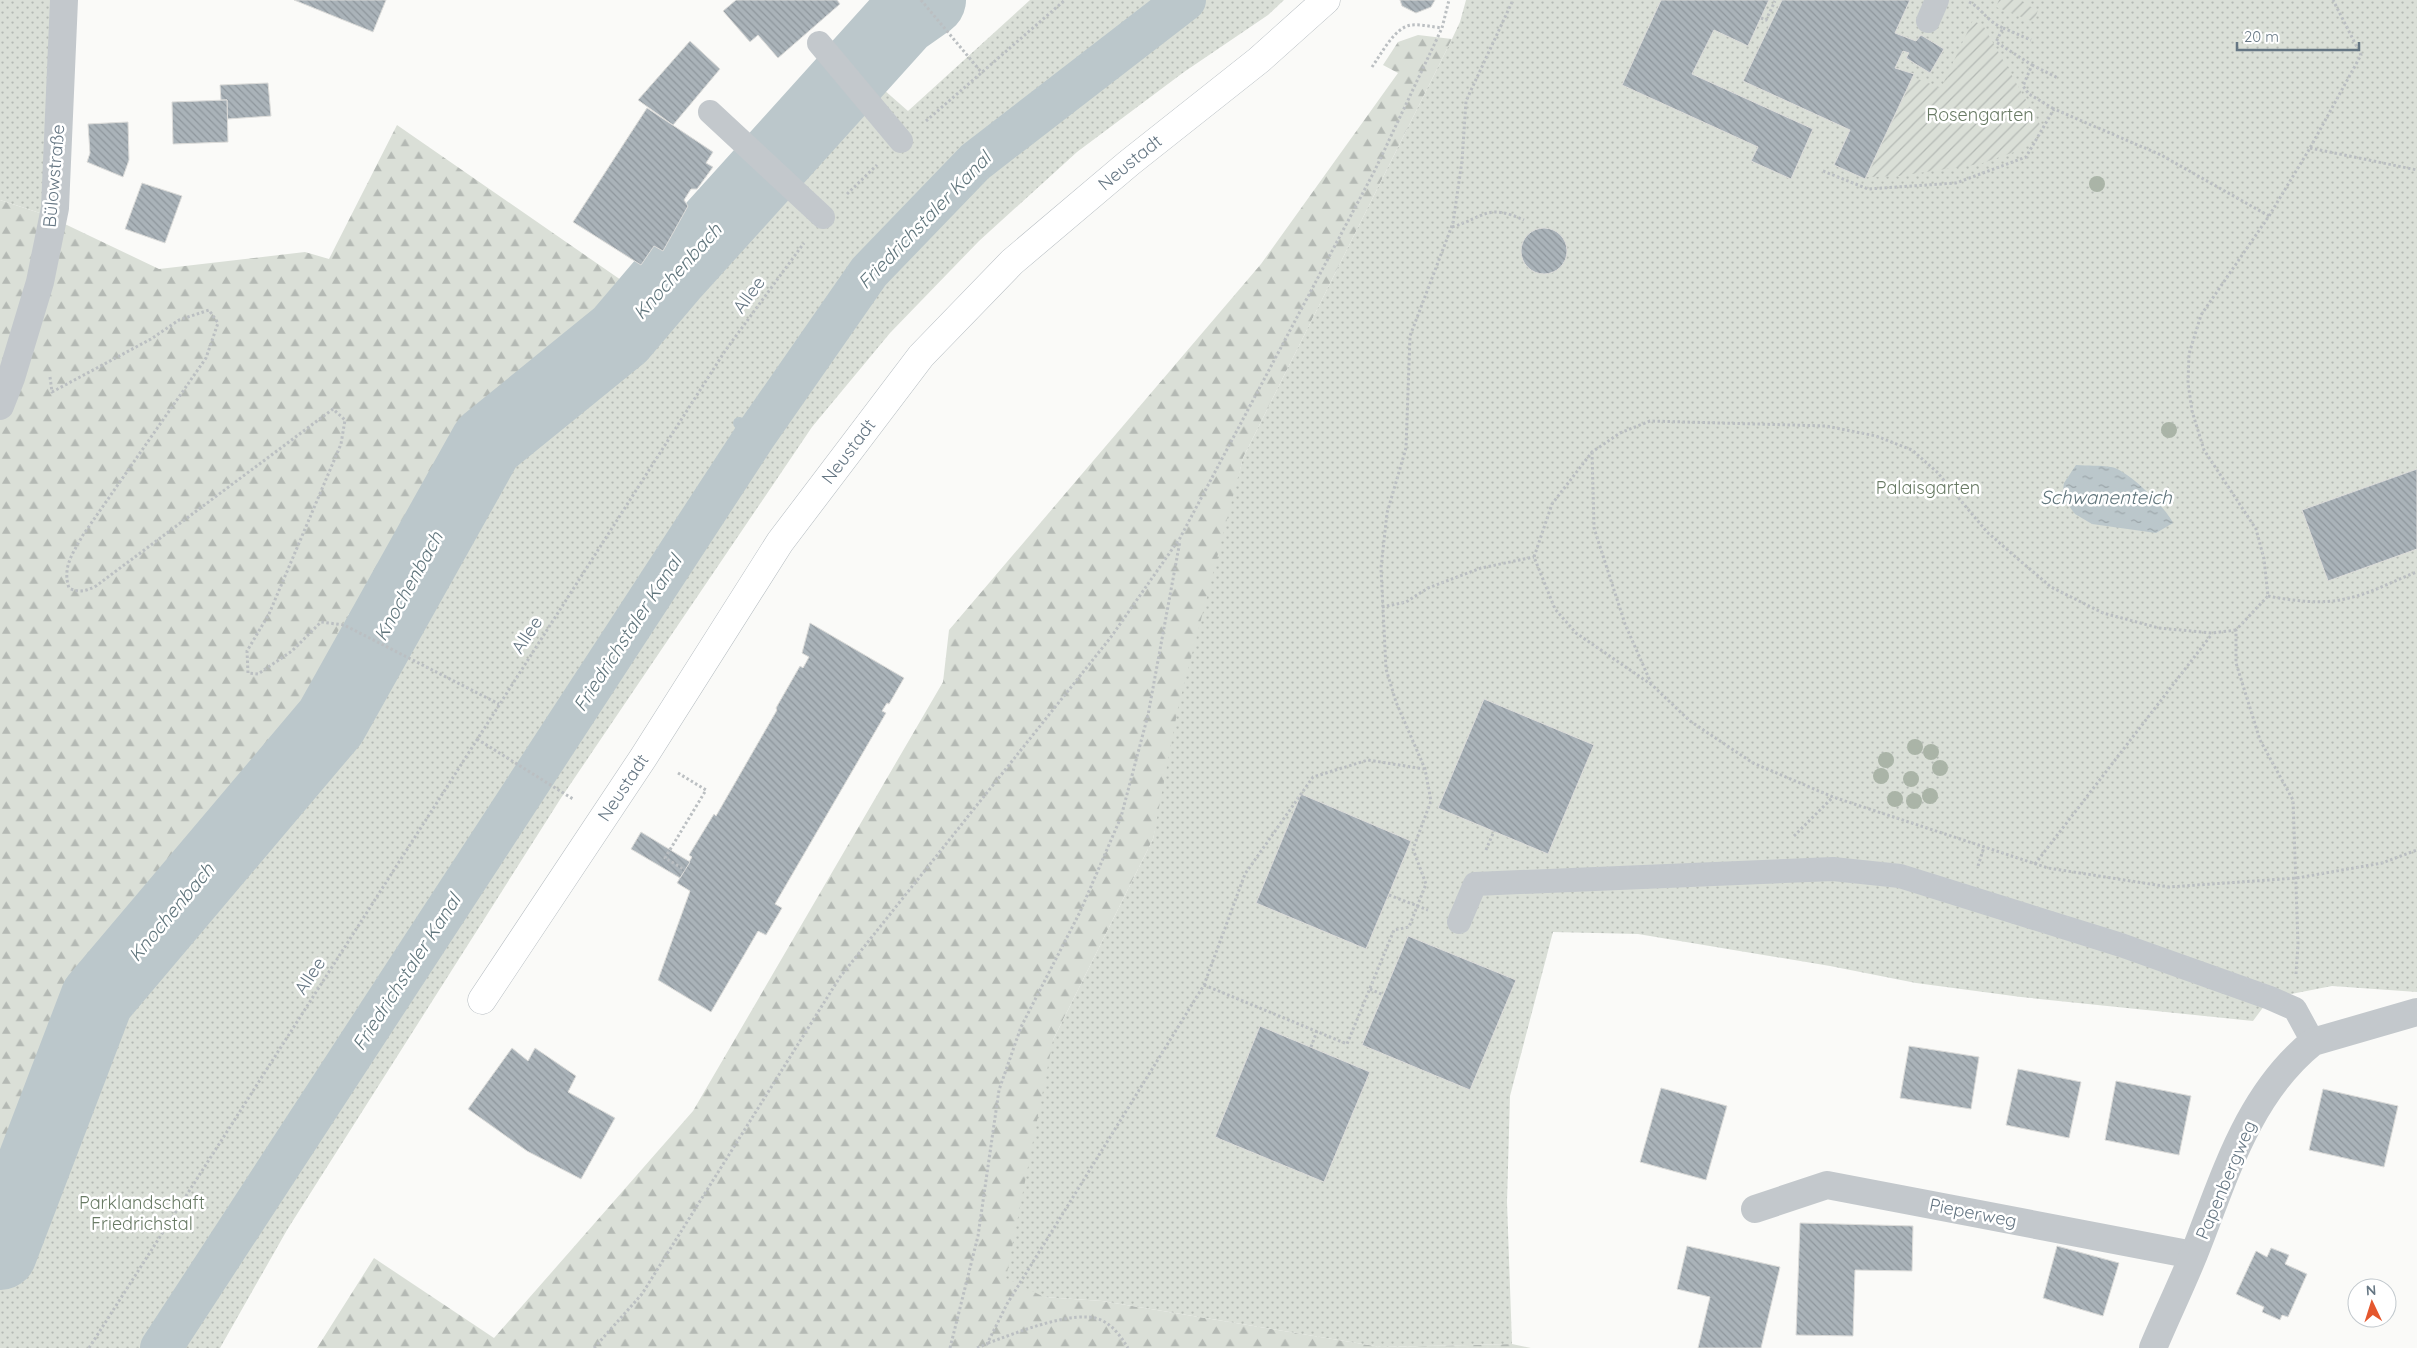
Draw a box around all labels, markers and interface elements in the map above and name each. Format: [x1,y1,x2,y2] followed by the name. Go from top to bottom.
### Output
[2237,20,2360,52] scale bar
[2244,27,2279,46] text: 20 m
[1926,103,2034,126] park label: Rosengarten
[38,123,69,229] street label: Bülowstraße
[1093,129,1166,195] street label: Neustadt
[852,144,998,294] water label: Friedrichstaler Kanal
[628,217,727,324] water label: Knochenbach
[728,272,770,318] street label: Allee
[816,414,880,488] street label: Neustadt
[1876,476,1980,499] park label: Palaisgarten
[2040,485,2173,509] water label: Schwanenteich
[368,526,448,645] water label: Knochenbach
[567,548,688,716] water label: Friedrichstaler Kanal
[506,612,547,658] street label: Allee
[592,749,653,825] street label: Neustadt
[123,857,220,966] water label: Knochenbach
[346,887,467,1055] water label: Friedrichstaler Kanal
[289,953,330,999] street label: Allee
[2190,1117,2261,1243] street label: Papenbergweg
[79,1191,205,1235] park label: Parklandschaft Friedrichstal
[1927,1193,2019,1232] street label: Pieperweg
[2347,1278,2397,1328] north arrow
[2365,1281,2377,1299] text: N

